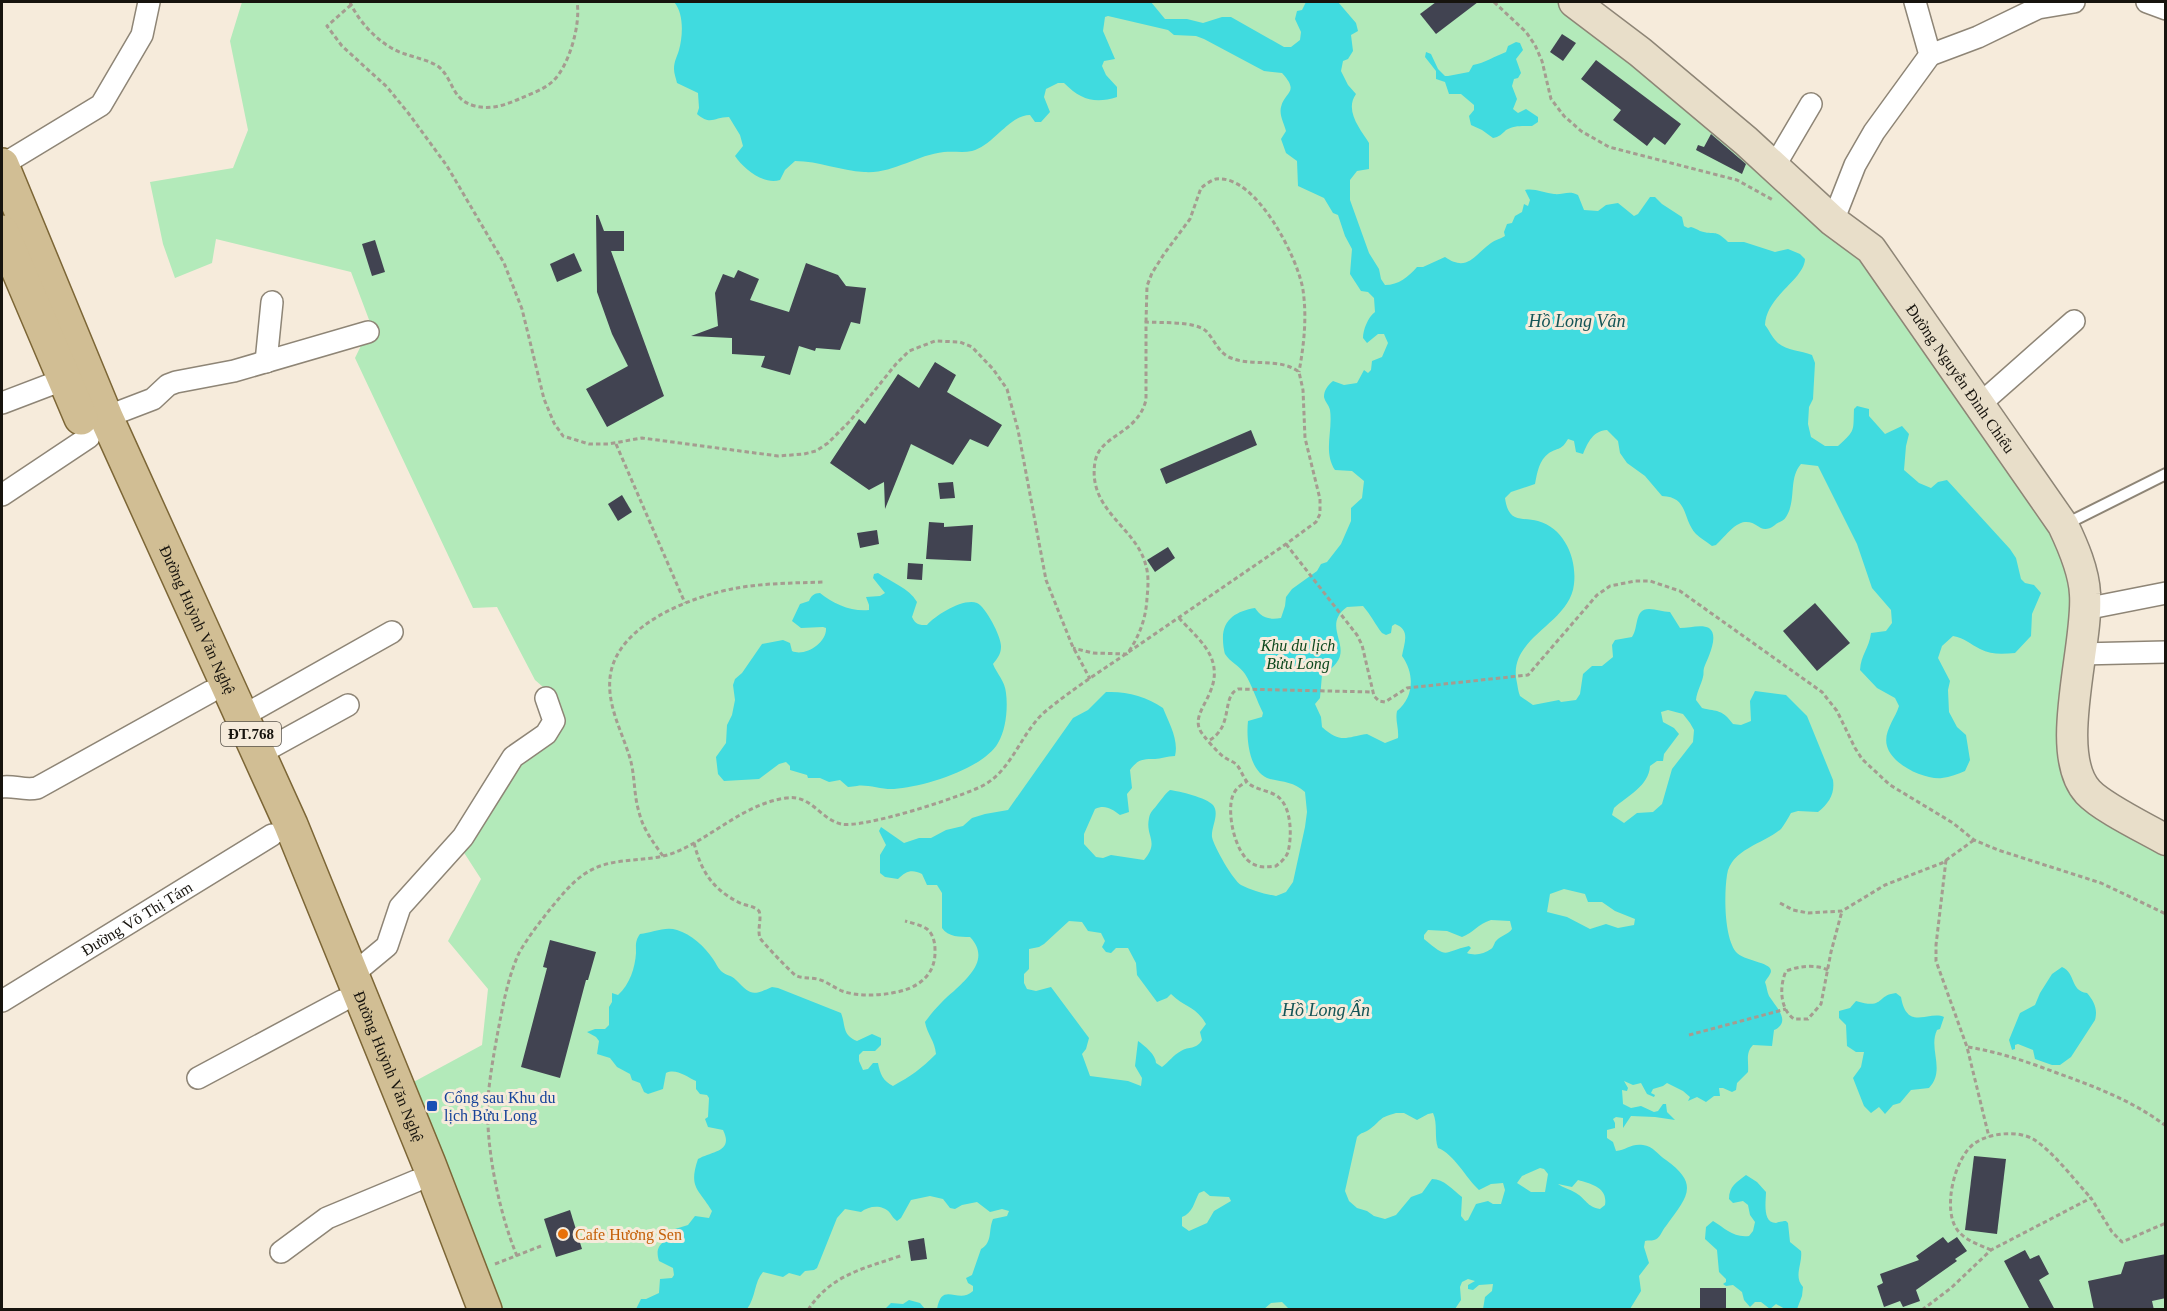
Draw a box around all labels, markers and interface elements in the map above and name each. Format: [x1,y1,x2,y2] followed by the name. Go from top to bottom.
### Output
[1903,301,2018,456] street label: Đường Nguyễn Đình Chiểu
[1527,311,1626,331] water label: Hồ Long Vân
[156,543,238,697] street label: Đường Huỳnh Văn Nghệ
[1260,637,1335,673] park label: Khu du lịch Bửu Long
[221,722,281,746] road number: ĐT.768
[78,878,196,959] street label: Đường Võ Thị Tám
[350,988,427,1144] street label: Đường Huỳnh Văn Nghệ
[1281,999,1370,1020] water label: Hồ Long Ẩn
[444,1089,556,1125] place label: Cổng sau Khu du lịch Bửu Long
[425,1099,439,1113] marker: Cổng sau Khu du lịch Bửu Long
[575,1226,682,1244] place label: Cafe Hương Sen
[556,1227,570,1241] marker: Cafe Hương Sen

